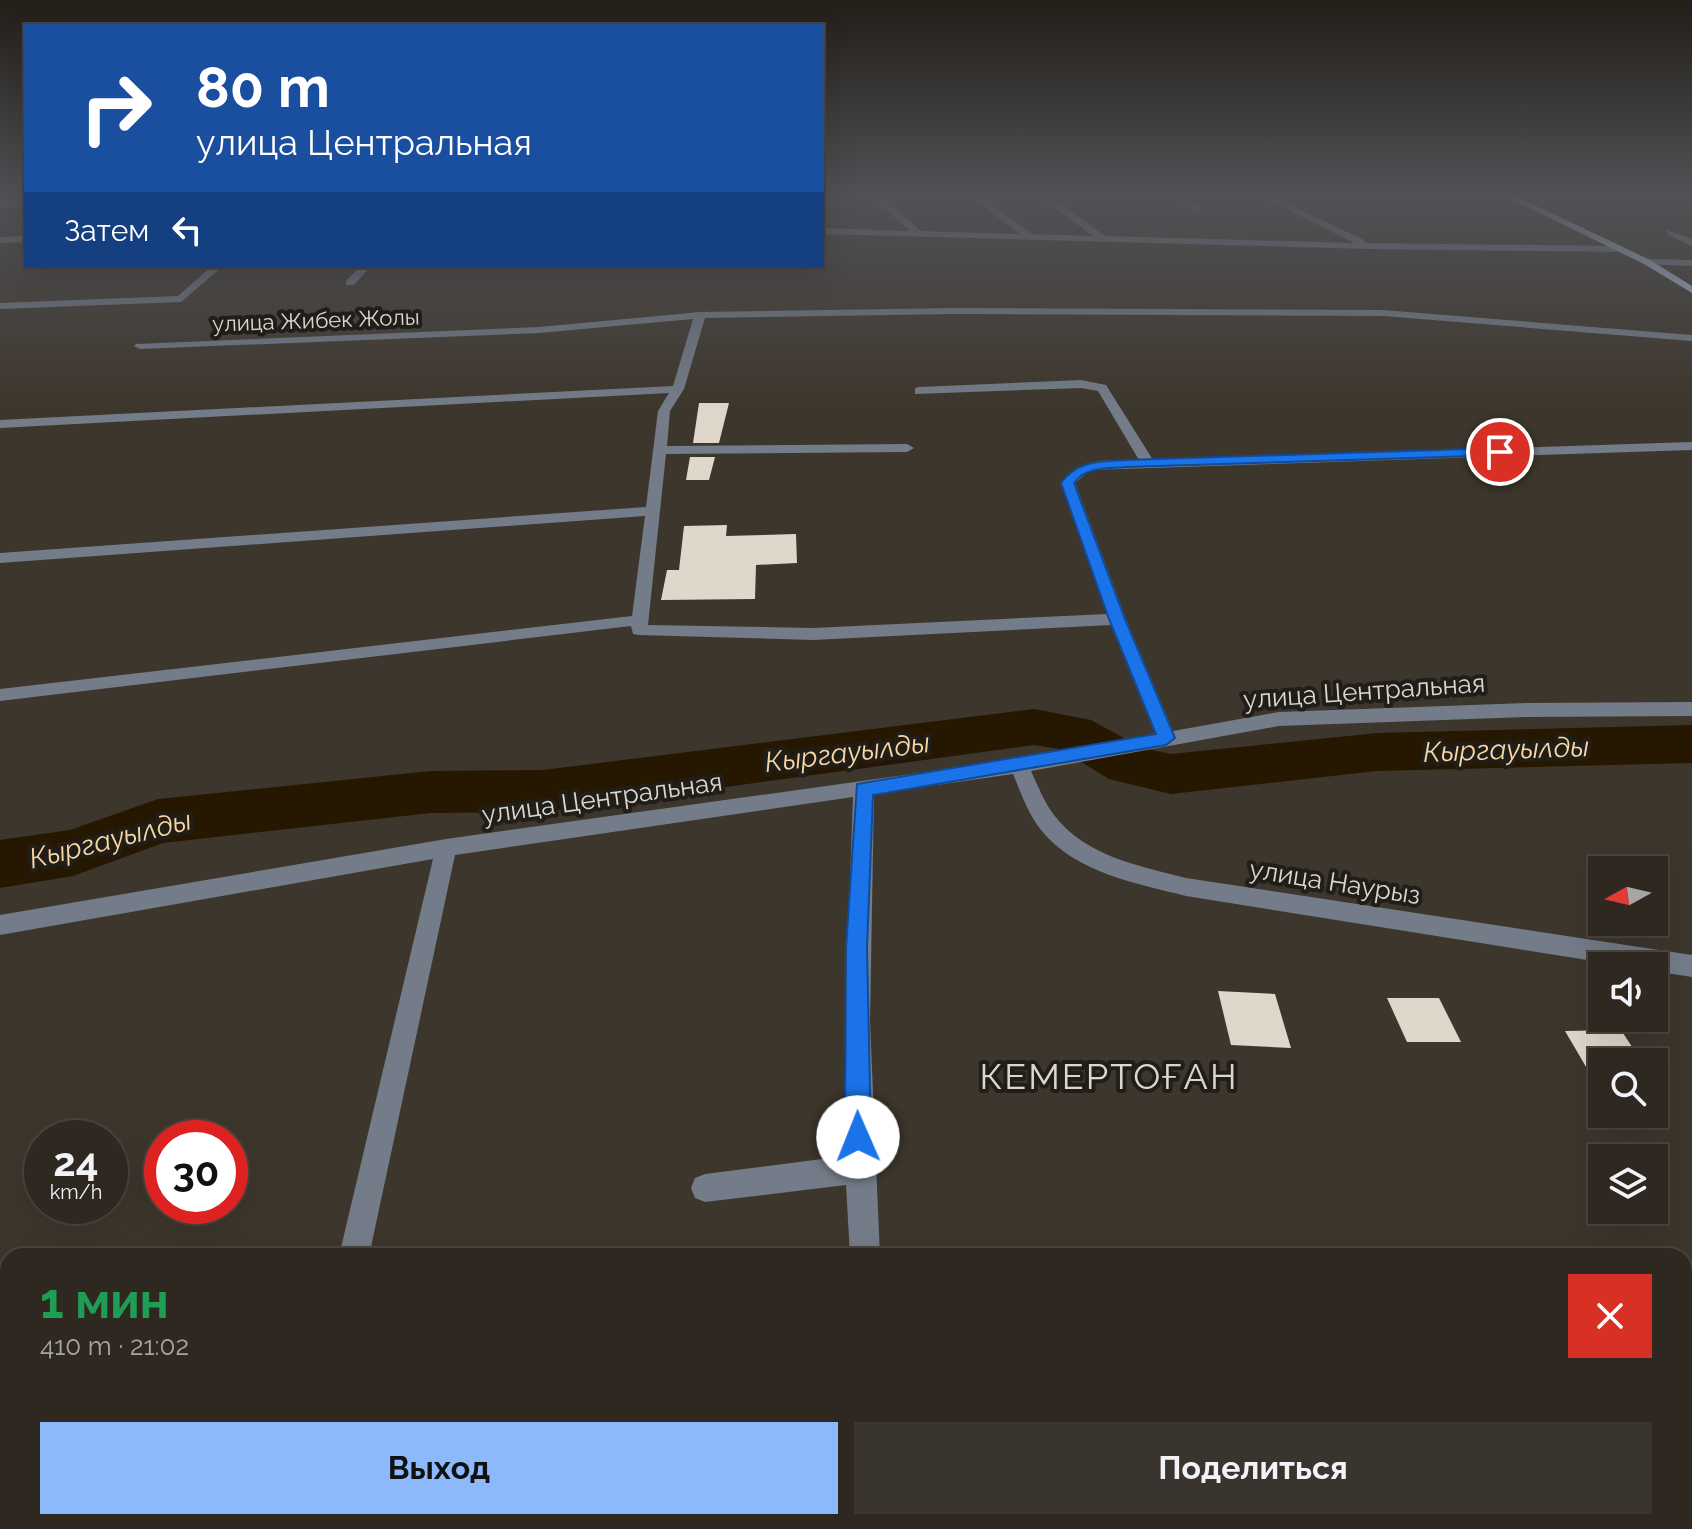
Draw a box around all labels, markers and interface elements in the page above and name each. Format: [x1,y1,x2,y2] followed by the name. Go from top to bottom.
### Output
[196,54,330,120] text: 80 m
[64,56,168,160] icon: right
[196,121,532,163] text: улица Центральная
[165,208,209,252] icon: left
[64,213,149,248] text: Затем
[212,303,420,337] street label: улица Жибек Жолы
[1466,418,1534,486] pin
[1478,430,1522,474] icon: arrive
[1242,668,1486,714] street label: улица Центральная
[763,726,932,779] water label: Кыргауылды
[1423,730,1590,769] water label: Кыргауылды
[480,766,724,830] street label: улица Центральная
[26,803,195,876] water label: Кыргауылды
[1247,854,1423,910] street label: улица Наурыз
[1588,856,1668,936] north arrow
[1588,856,1668,1224] map controls
[1588,952,1668,1032] button: sound
[1588,1048,1668,1128] button: search
[980,1055,1238,1097] district label: КЕМЕРТОҒАН
[816,1095,900,1179] position arrow
[144,1120,248,1224] speed limit sign: 30
[53,1138,99,1185] text: 24
[1588,1144,1668,1224] button: layers
[50,1180,102,1204] text: km/h
[40,1273,169,1329] text: 1 мин
[1568,1274,1652,1358] button: close
[40,1331,189,1361] text: 410 m · 21:02
[40,1422,838,1514] button: Выход
[854,1422,1652,1514] button: Поделиться

